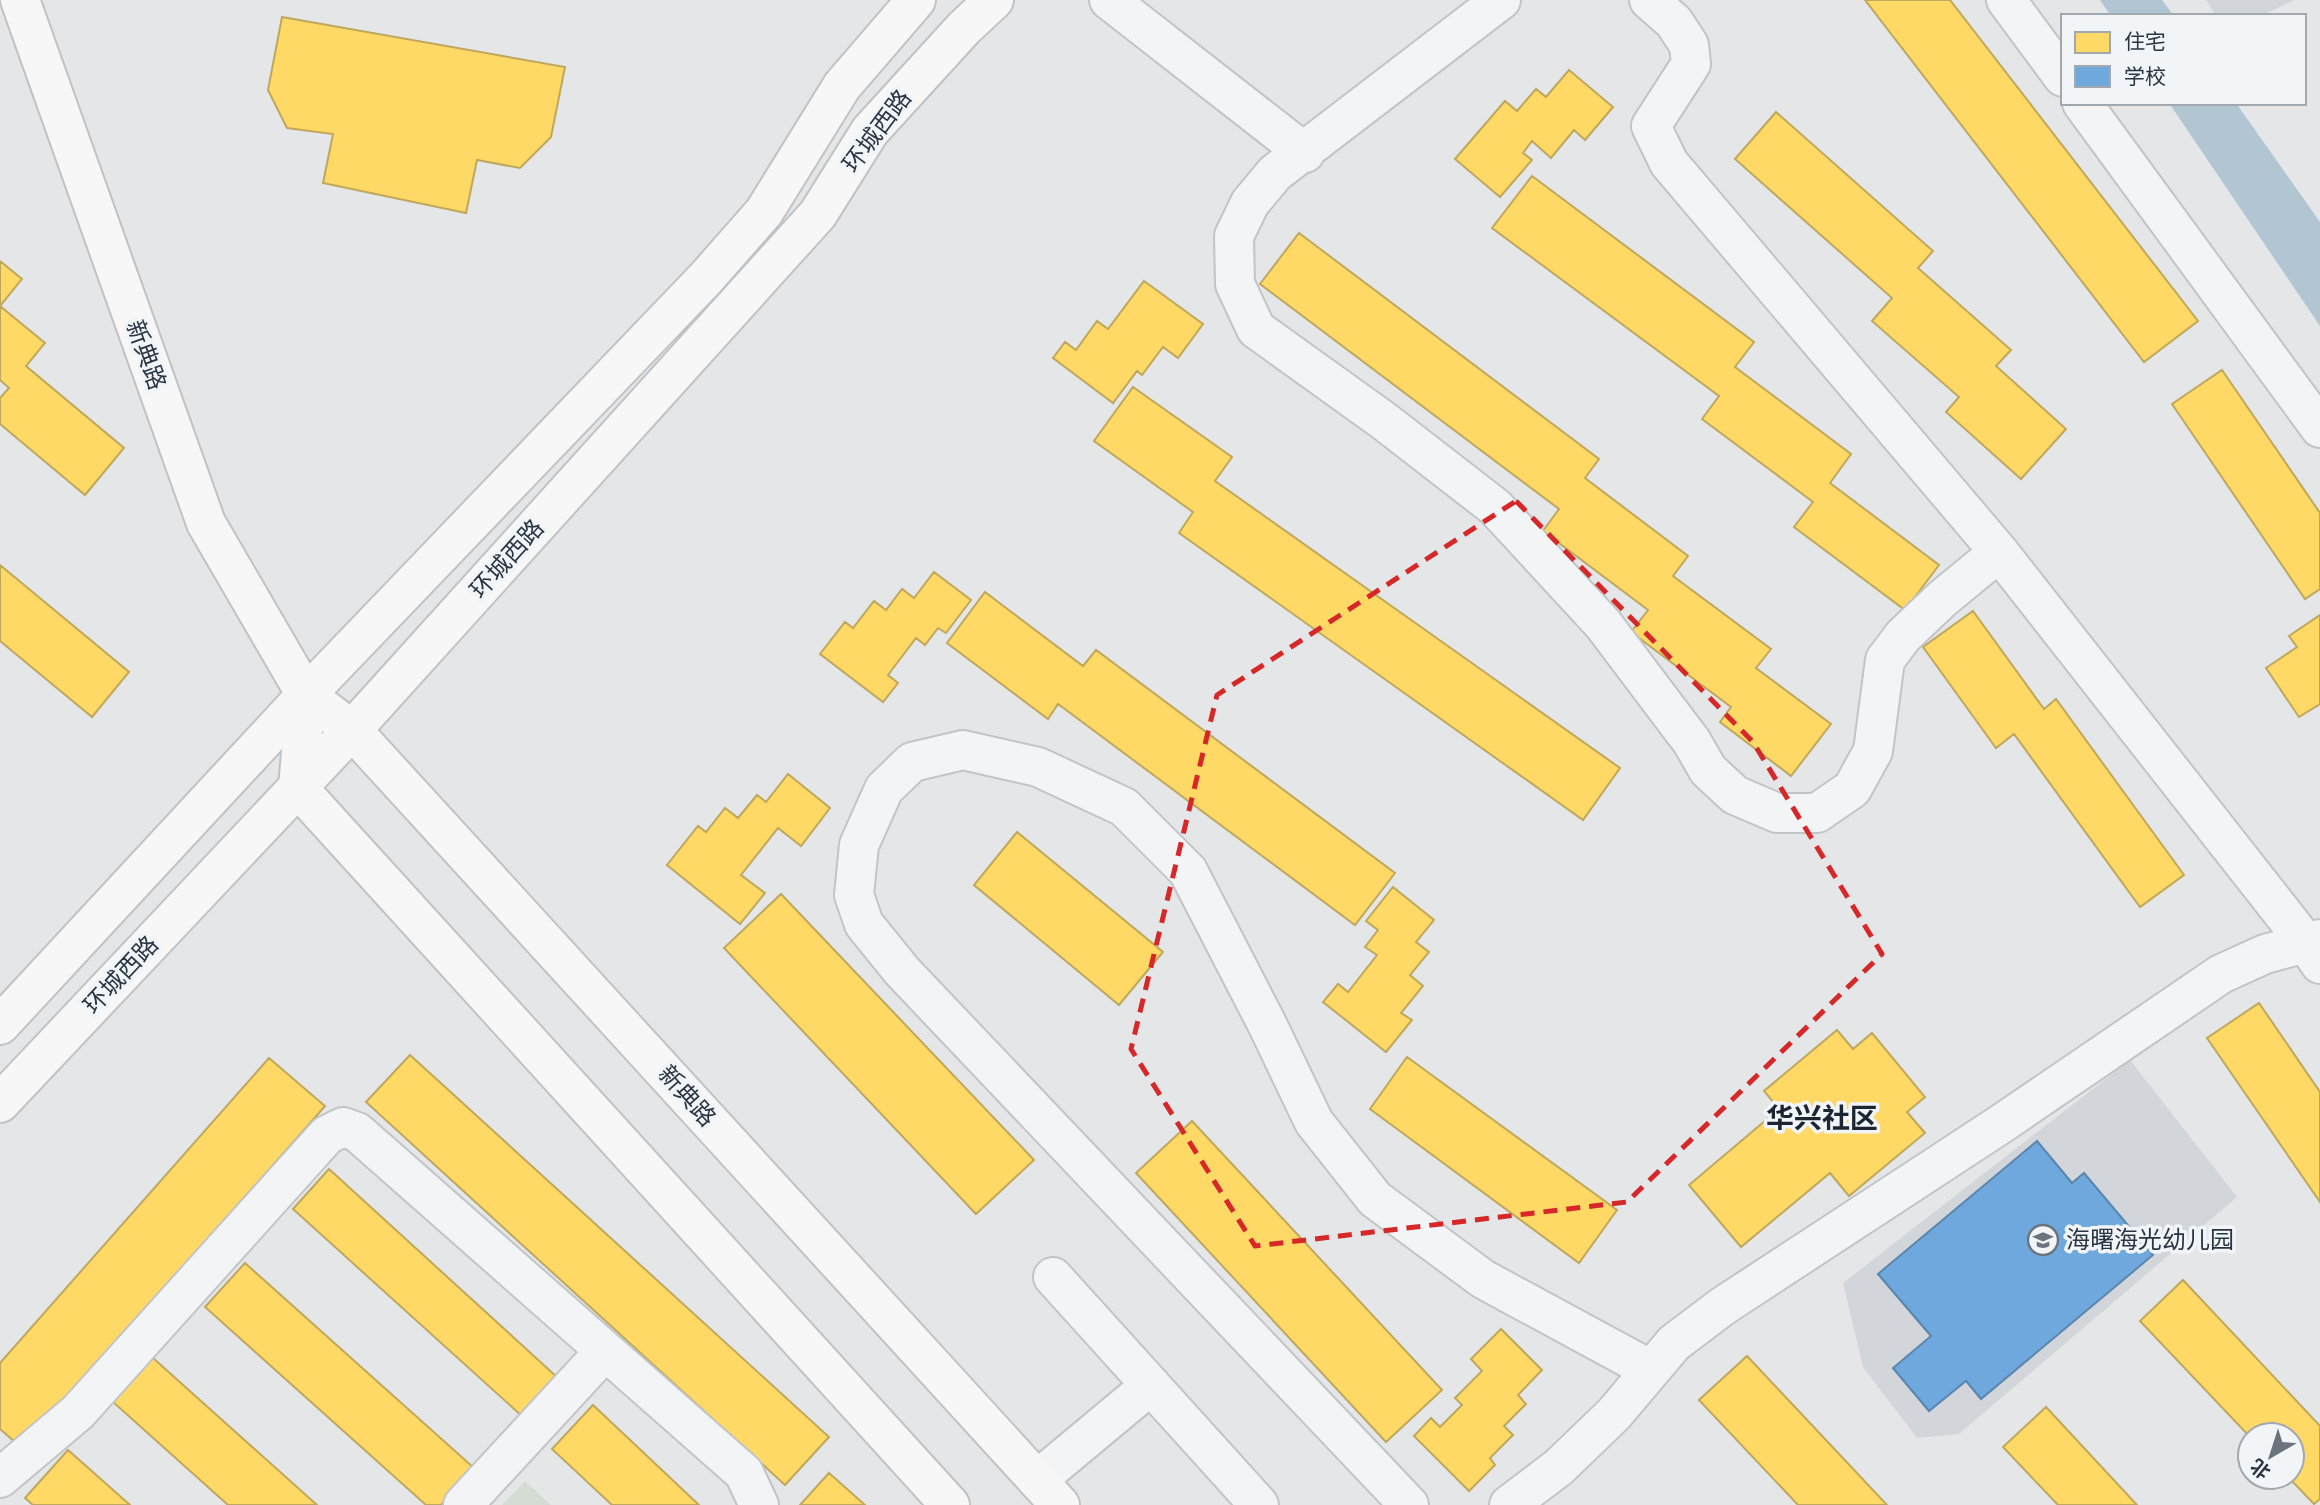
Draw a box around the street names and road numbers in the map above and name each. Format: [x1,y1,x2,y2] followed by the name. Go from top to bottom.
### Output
[835,83,917,178] street label: 环城西路
[121,316,173,394] street label: 新典路
[463,513,550,604] street label: 环城西路
[77,929,164,1020] street label: 环城西路
[653,1059,723,1132] street label: 新典路

